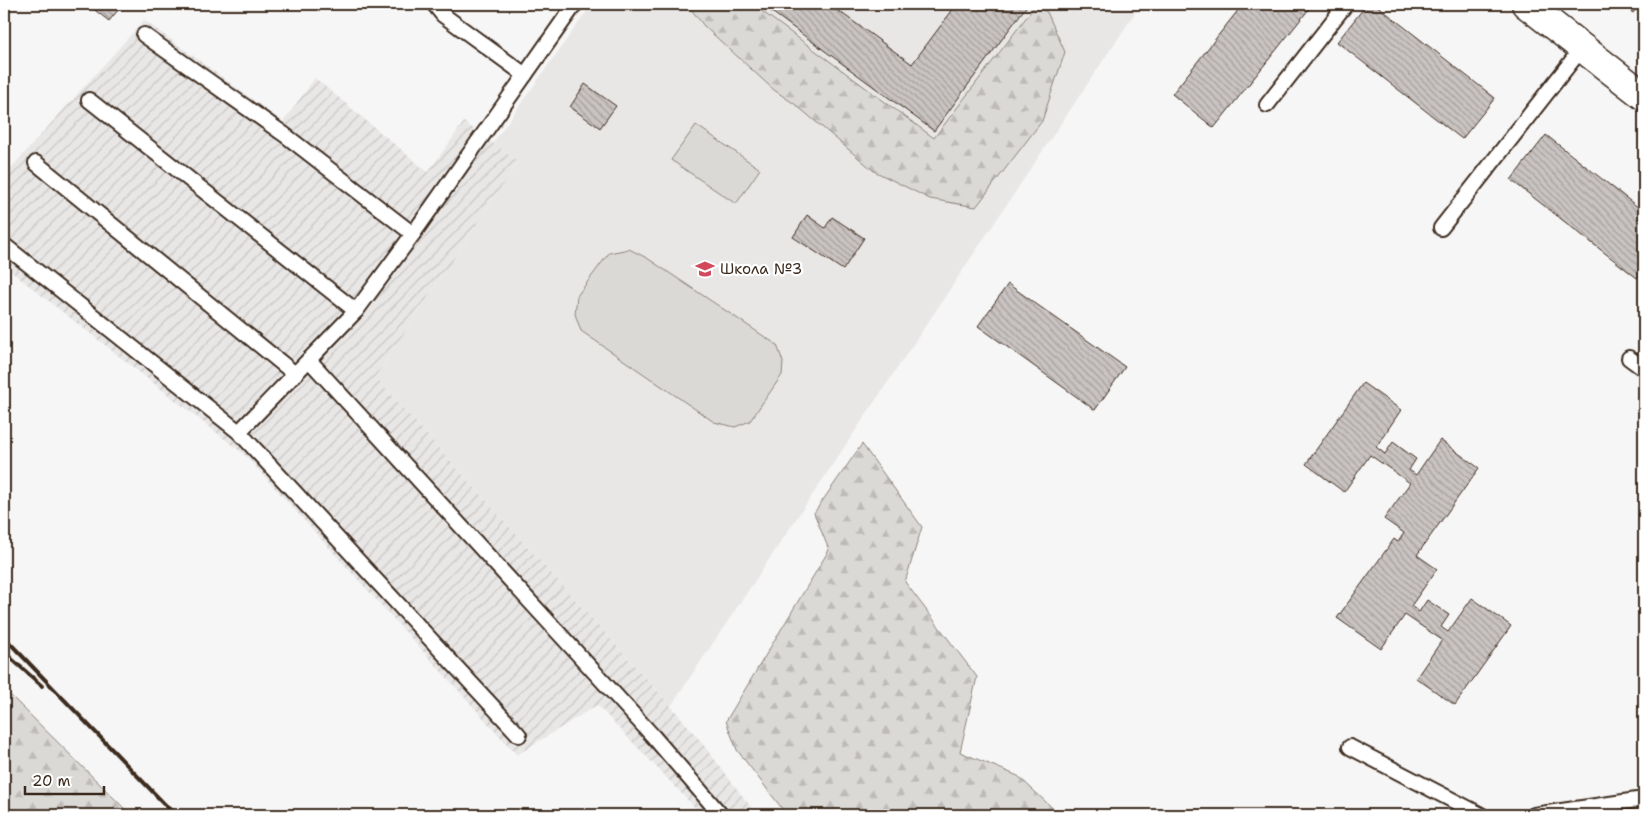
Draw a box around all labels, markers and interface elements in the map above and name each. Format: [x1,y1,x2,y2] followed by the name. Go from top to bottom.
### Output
[694,258,716,280] school or university icon: Школа №3
[720,259,802,279] place label: Школа №3
[25,764,104,796] scale bar
[32,771,71,791] text: 20 m

